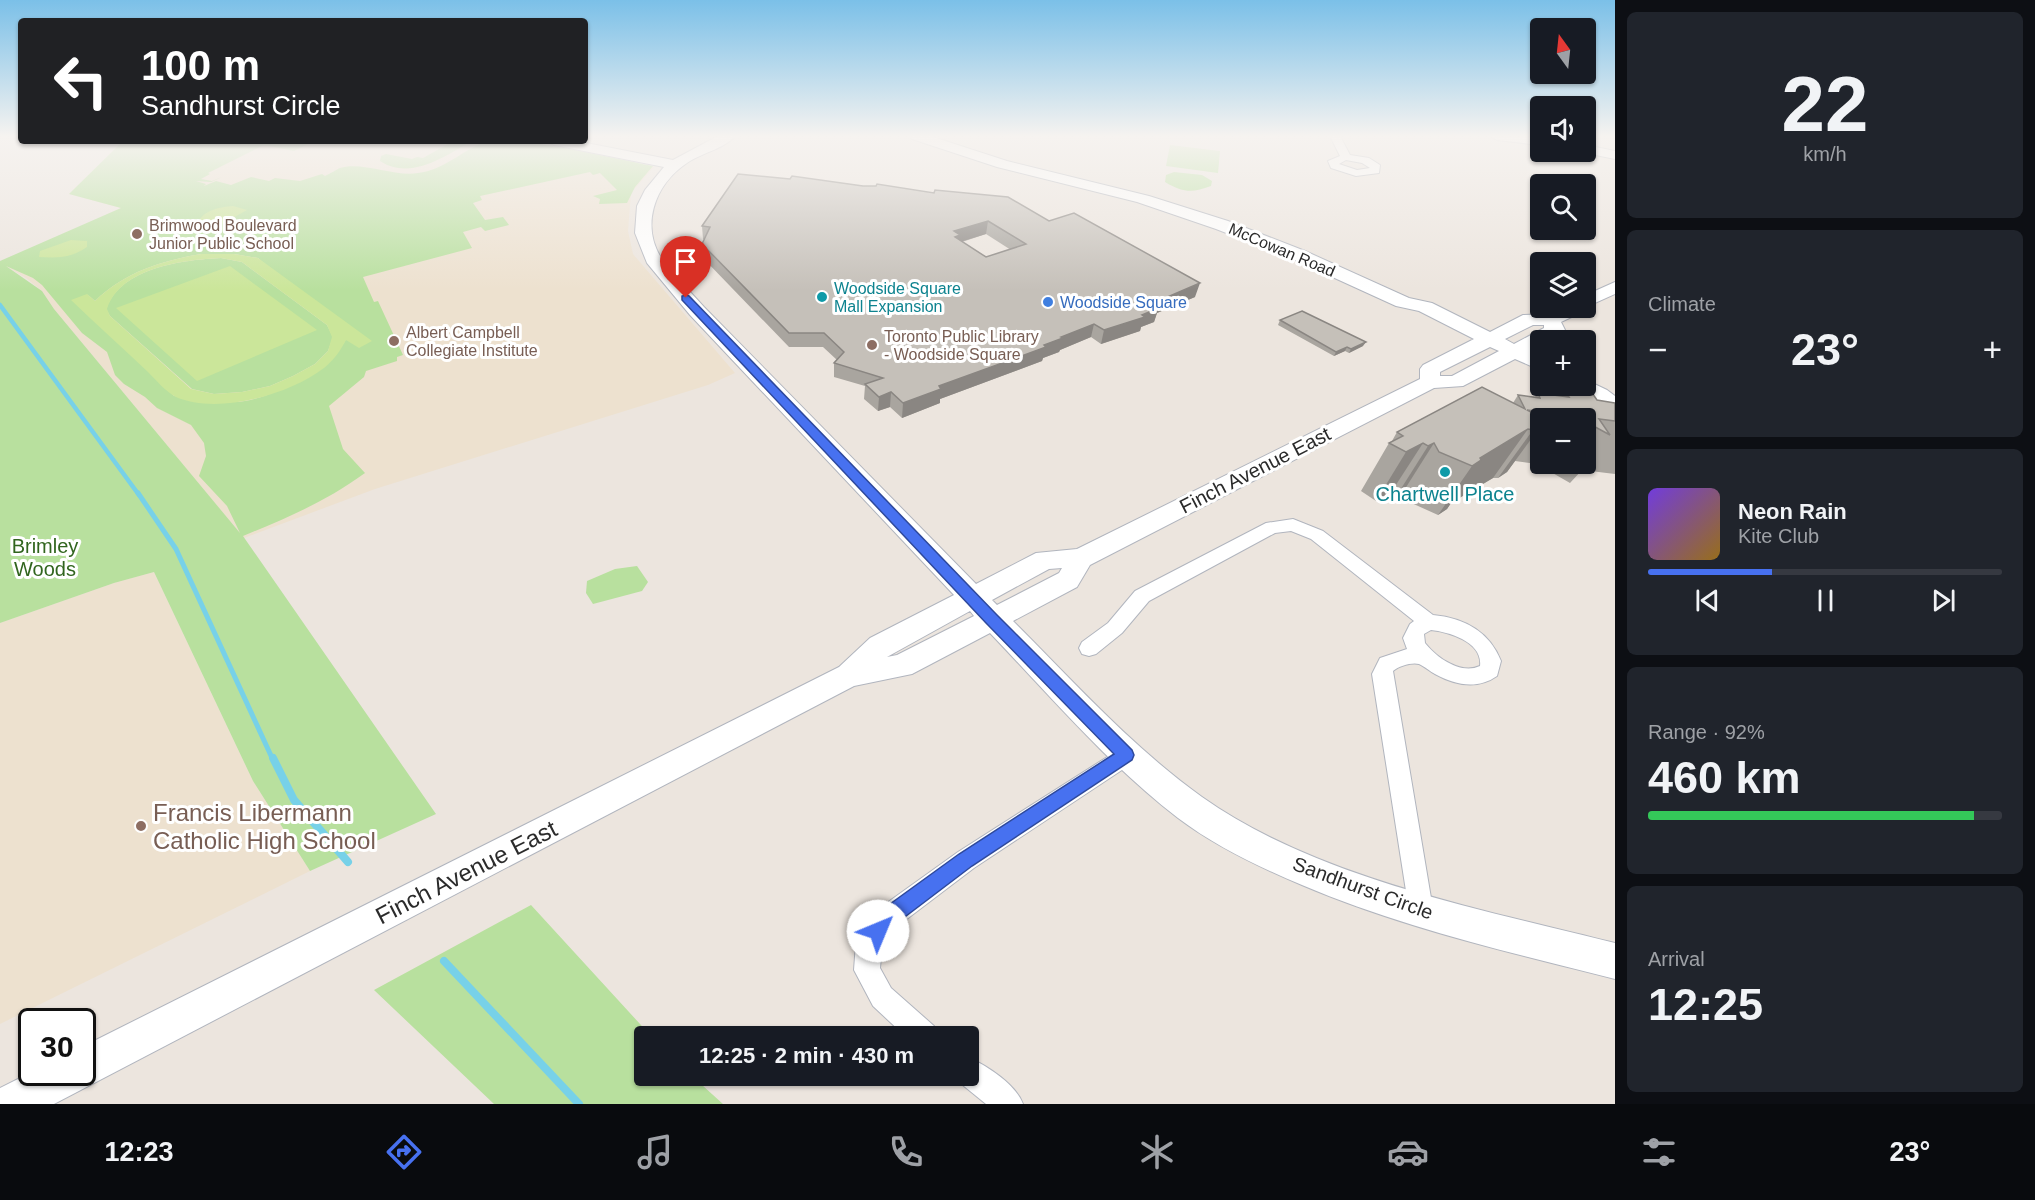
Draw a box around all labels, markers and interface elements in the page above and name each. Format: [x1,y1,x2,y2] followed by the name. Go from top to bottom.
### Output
[1530,18,1596,84] north arrow
[1530,18,1596,474] map controls
[42,42,120,120] icon: left
[141,42,260,89] text: 100 m
[1782,60,1868,148] text: 22
[141,91,341,121] text: Sandhurst Circle
[1530,96,1596,162] button: sound
[1803,143,1847,165] text: km/h
[1530,174,1596,240] button: search
[149,217,297,252] place label: Brimwood Boulevard Junior Public School
[1226,220,1338,280] street label: McCowan Road
[130,227,144,241] marker: Brimwood Boulevard Junior Public School
[660,236,711,298] pin
[669,245,702,278] icon: arrive
[1530,252,1596,318] button: layers
[834,280,961,315] place label: Woodside Square Mall Expansion
[815,290,829,304] marker: Woodside Square Mall Expansion
[1648,293,1716,315] text: Climate
[1060,294,1187,311] place label: Woodside Square
[1041,295,1055,309] marker: Woodside Square
[406,324,538,359] place label: Albert Campbell Collegiate Institute
[1791,324,1859,375] text: 23°
[884,328,1039,363] place label: Toronto Public Library - Woodside Square
[1530,330,1596,396] button: +
[1648,331,1667,368] text: −
[1983,331,2002,368] text: +
[387,334,401,348] marker: Albert Campbell Collegiate Institute
[865,338,879,352] marker: Toronto Public Library - Woodside Square
[1530,408,1596,474] button: −
[1176,422,1335,518] street label: Finch Avenue East
[1438,465,1452,479] marker: Chartwell Place
[1376,483,1514,505] place label: Chartwell Place
[1738,499,1847,524] text: Neon Rain
[1738,525,1819,547] text: Kite Club
[12,535,78,580] park label: Brimley Woods
[1691,584,1724,617] icon: previous
[1809,584,1842,617] icon: pause
[1927,584,1960,617] icon: next
[1648,721,1765,743] text: Range · 92%
[1648,752,1801,803] text: 460 km
[153,799,376,854] place label: Francis Libermann Catholic High School
[371,814,561,929] street label: Finch Avenue East
[134,819,148,833] marker: Francis Libermann Catholic High School
[1290,852,1436,924] street label: Sandhurst Circle
[846,899,910,963] position arrow
[1648,948,1705,970] text: Arrival
[1648,979,1763,1030] text: 12:25
[18,1008,96,1086] speed limit sign: 30
[699,1043,914,1068] text: 12:25 · 2 min · 430 m
[383,1131,425,1173] icon: directions
[634,1131,676,1173] icon: music
[885,1131,927,1173] icon: phone
[1136,1131,1178,1173] icon: climate
[1387,1131,1429,1173] icon: car
[1638,1131,1680,1173] icon: filters
[105,1137,174,1167] text: 12:23
[1890,1137,1930,1167] text: 23°

